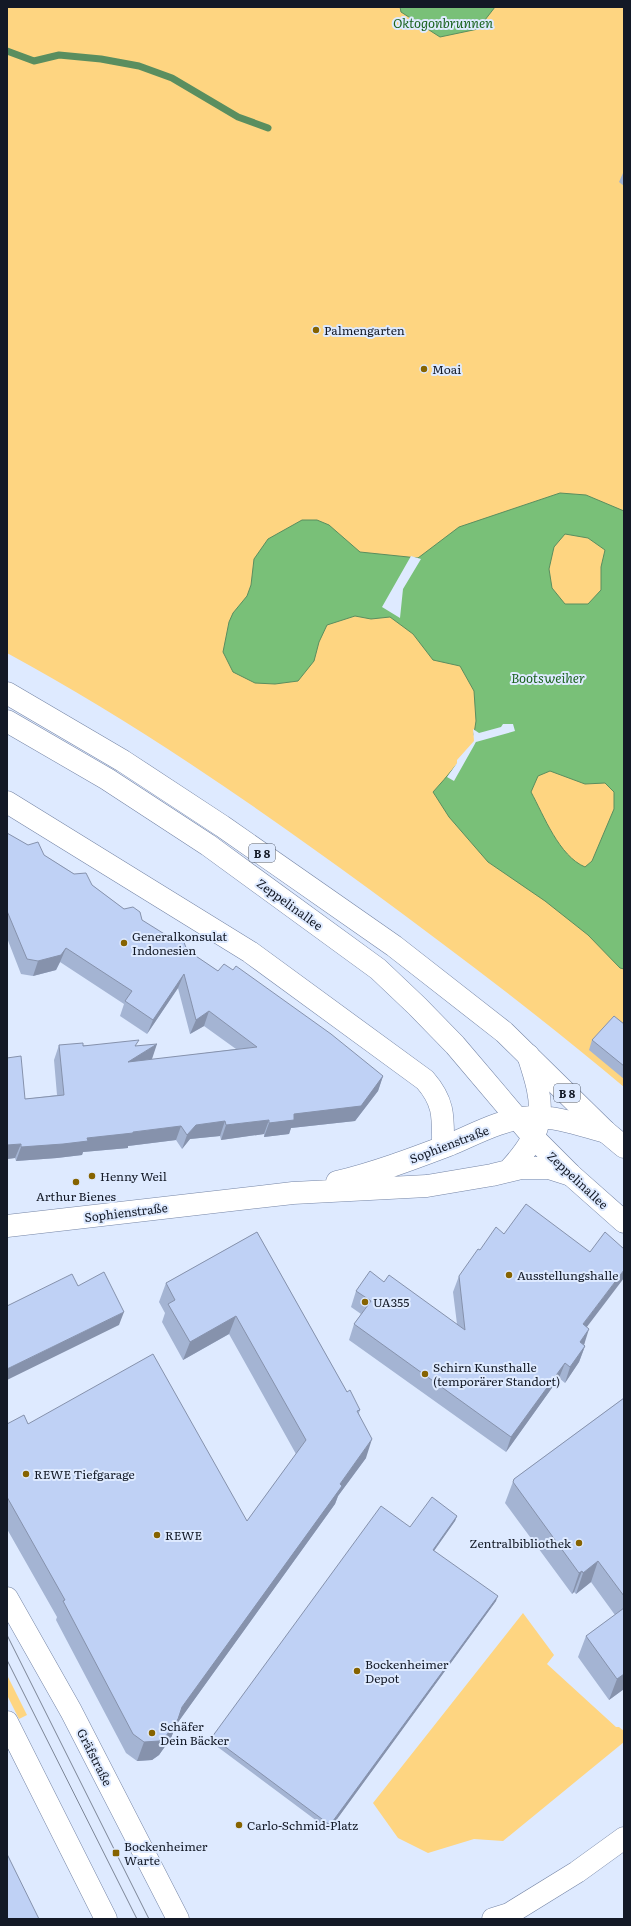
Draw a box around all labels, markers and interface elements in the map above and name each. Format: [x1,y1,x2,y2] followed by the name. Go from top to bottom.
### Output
[393,13,493,32] water label: Oktogonbrunnen
[324,321,405,339] place label: Palmengarten
[311,325,321,335] marker: Palmengarten
[432,360,461,378] place label: Moai
[419,364,429,374] marker: Moai
[511,668,585,687] water label: Bootsweiher
[249,844,275,862] road number: B 8
[253,874,327,934] street label: Zeppelinallee
[132,927,227,959] place label: Generalkonsulat Indonesien
[119,938,129,948] marker: Generalkonsulat Indonesien
[554,1084,580,1102] road number: B 8
[407,1121,491,1167] street label: Sophienstraße
[544,1147,612,1213] street label: Zeppelinallee
[100,1167,167,1185] place label: Henny Weil
[87,1171,97,1181] marker: Henny Weil
[71,1177,81,1187] marker: Arthur Bienes
[36,1187,116,1205] place label: Arthur Bienes
[83,1198,169,1226] street label: Sophienstraße
[517,1266,618,1284] place label: Ausstellungshalle
[504,1270,514,1280] marker: Ausstellungshalle
[373,1293,409,1311] place label: UA355
[360,1297,370,1307] marker: UA355
[433,1358,560,1390] place label: Schirn Kunsthalle (temporärer Standort)
[420,1369,430,1379] marker: Schirn Kunsthalle (temporärer Standort)
[34,1465,135,1483] place label: REWE Tiefgarage
[21,1469,31,1479] marker: REWE Tiefgarage
[165,1526,202,1544] place label: REWE
[152,1530,162,1540] marker: REWE
[470,1534,572,1552] place label: Zentralbibliothek
[574,1538,584,1548] marker: Zentralbibliothek
[365,1655,449,1687] place label: Bockenheimer Depot
[352,1666,362,1676] marker: Bockenheimer Depot
[160,1717,229,1749] place label: Schäfer Dein Bäcker
[73,1725,117,1789] street label: Gräfstraße
[147,1728,157,1738] marker: Schäfer Dein Bäcker
[247,1816,358,1834] place label: Carlo-Schmid-Platz
[234,1820,244,1830] marker: Carlo-Schmid-Platz
[124,1837,208,1869] place label: Bockenheimer Warte
[111,1848,121,1858] marker: Bockenheimer Warte

